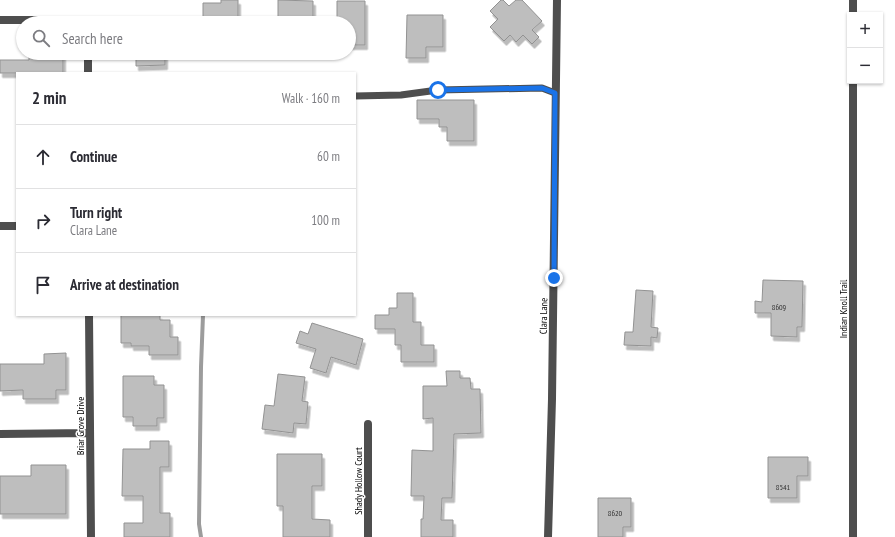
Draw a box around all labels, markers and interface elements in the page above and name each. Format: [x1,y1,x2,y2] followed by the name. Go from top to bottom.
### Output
[847,12,883,84] map controls
[847,12,883,48] button: +
[16,16,356,60] search box
[30,27,52,49] icon: search
[62,29,123,48] text: Search here
[847,48,883,84] button: −
[429,81,447,99] route start
[32,87,66,109] text: 2 min
[282,90,340,107] text: Walk · 160 m
[32,146,54,168] icon: ahead
[70,147,117,166] text: Continue
[317,148,340,165] text: 60 m
[70,203,122,222] text: Turn right
[32,210,54,232] icon: right
[311,212,340,229] text: 100 m
[70,222,117,239] text: Clara Lane
[545,269,563,287] route end
[32,274,54,296] icon: arrive
[70,275,179,294] text: Arrive at destination
[837,279,850,338] street label: Indian Knoll Trail
[537,298,550,334] street label: Clara Lane
[772,302,787,312] house number: 8609
[74,397,87,455] street label: Briar Grove Drive
[352,447,365,515] street label: Shady Hollow Court
[776,482,791,492] house number: 8541
[608,508,623,518] house number: 8620

